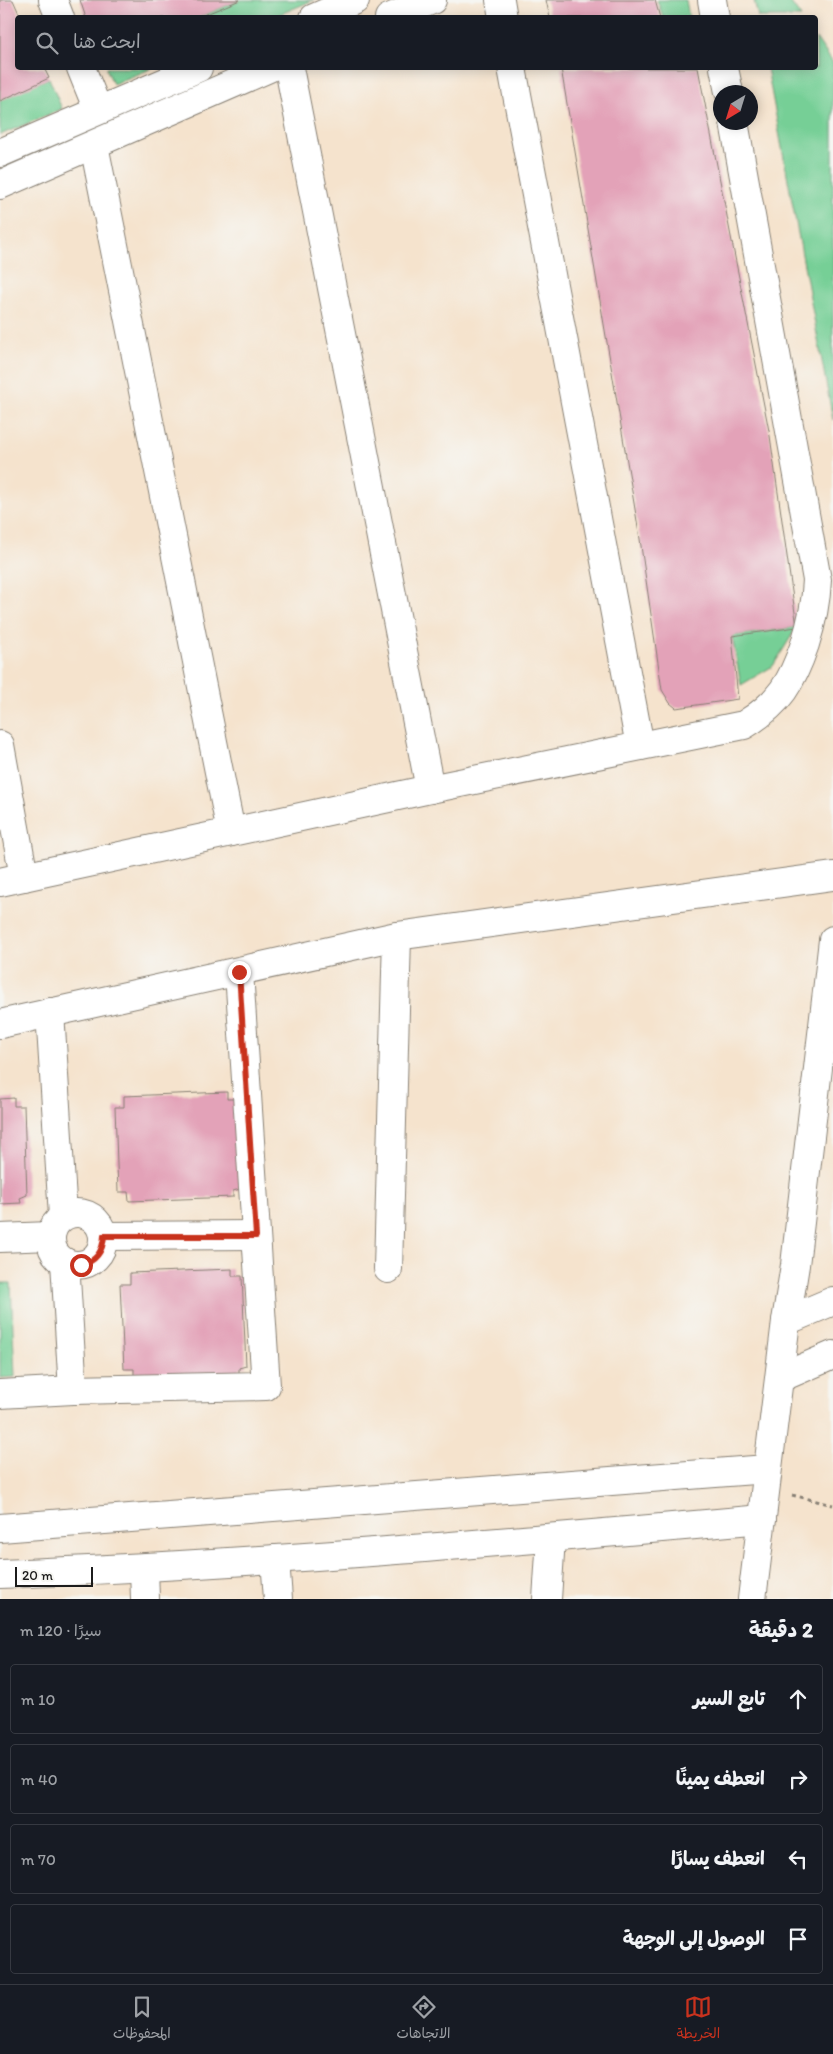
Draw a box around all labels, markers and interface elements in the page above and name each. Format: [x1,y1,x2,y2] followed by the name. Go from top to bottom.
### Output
[15,15,818,70] search box
[33,29,61,57] icon: search
[73,30,141,53] text: ابحث هنا
[713,85,758,130] north arrow
[228,961,251,984] route end
[70,1254,93,1277] route start
[15,1564,92,1587] scale bar
[22,1567,53,1584] text: 20 m
[749,1617,813,1642] text: 2 دقيقة
[20,1621,102,1640] text: سيرًا · 120 m
[784,1685,812,1713] icon: ahead
[693,1687,765,1710] text: تابع السير
[21,1690,55,1709] text: 10 m
[784,1765,812,1793] icon: right
[676,1767,765,1790] text: انعطف يمينًا
[21,1770,58,1789] text: 40 m
[784,1845,812,1873] icon: left
[671,1847,765,1870] text: انعطف يسارًا
[21,1850,56,1869] text: 70 m
[784,1925,812,1953] icon: arrive
[623,1927,765,1950] text: الوصول إلى الوجهة
[113,1993,171,2046] tab: المحفوظات
[396,1993,451,2046] tab: الاتجاهات
[676,1993,720,2046] tab: الخريطة

